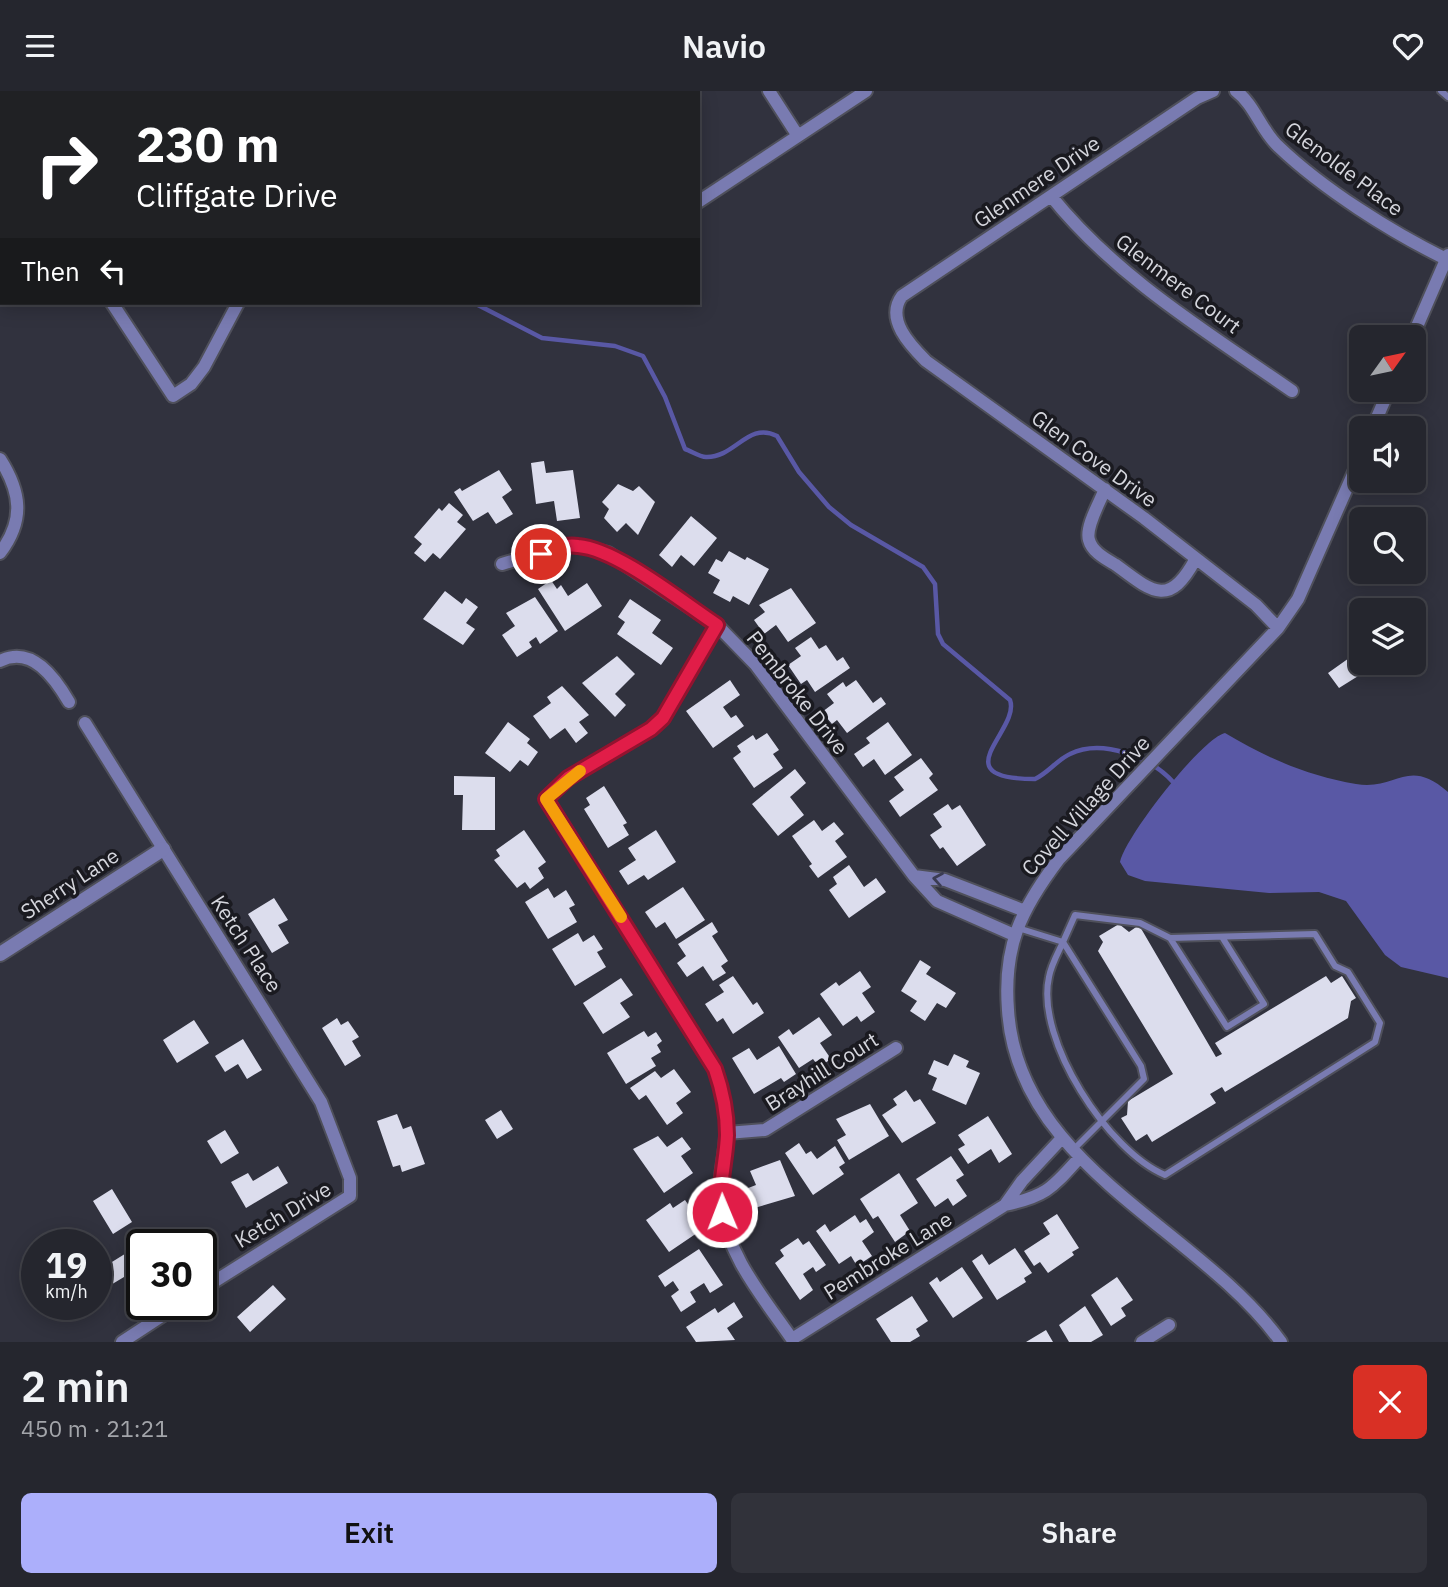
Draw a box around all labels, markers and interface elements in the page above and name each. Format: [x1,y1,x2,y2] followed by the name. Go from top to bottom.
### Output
[682,25,766,67] text: Navio
[21,27,59,65] icon: menu
[1389,27,1427,65] icon: heart
[136,112,280,175] text: 230 m
[1280,114,1410,222] street label: Glenolde Place
[21,119,112,210] icon: right
[968,129,1105,234] street label: Glenmere Drive
[136,174,338,216] text: Cliffgate Drive
[1110,227,1247,339] street label: Glenmere Court
[94,252,132,290] icon: left
[21,254,80,288] text: Then
[1349,325,1426,403] north arrow
[1349,325,1426,675] map controls
[1026,403,1163,513] street label: Glen Cove Drive
[1349,416,1426,493] button: sound
[1349,507,1426,584] button: search
[511,524,571,584] pin
[522,535,560,573] icon: arrive
[1349,598,1426,675] button: layers
[741,625,855,760] street label: Pembroke Drive
[1015,729,1156,881] street label: Covell Village Drive
[15,841,124,925] street label: Sherry Lane
[932,873,944,888] one-way arrow
[205,889,289,997] street label: Ketch Place
[760,1025,883,1117] street label: Brayhill Court
[229,1174,336,1254] street label: Ketch Drive
[685,1175,759,1249] position arrow
[818,1205,957,1306] street label: Pembroke Lane
[126,1229,217,1320] speed limit sign: 30
[45,1242,88,1288] text: 19
[45,1280,88,1303] text: km/h
[21,1359,130,1414] text: 2 min
[1353,1365,1427,1439] button: close
[21,1413,168,1443] text: 450 m · 21:21
[21,1493,717,1573] button: Exit
[731,1493,1427,1573] button: Share

